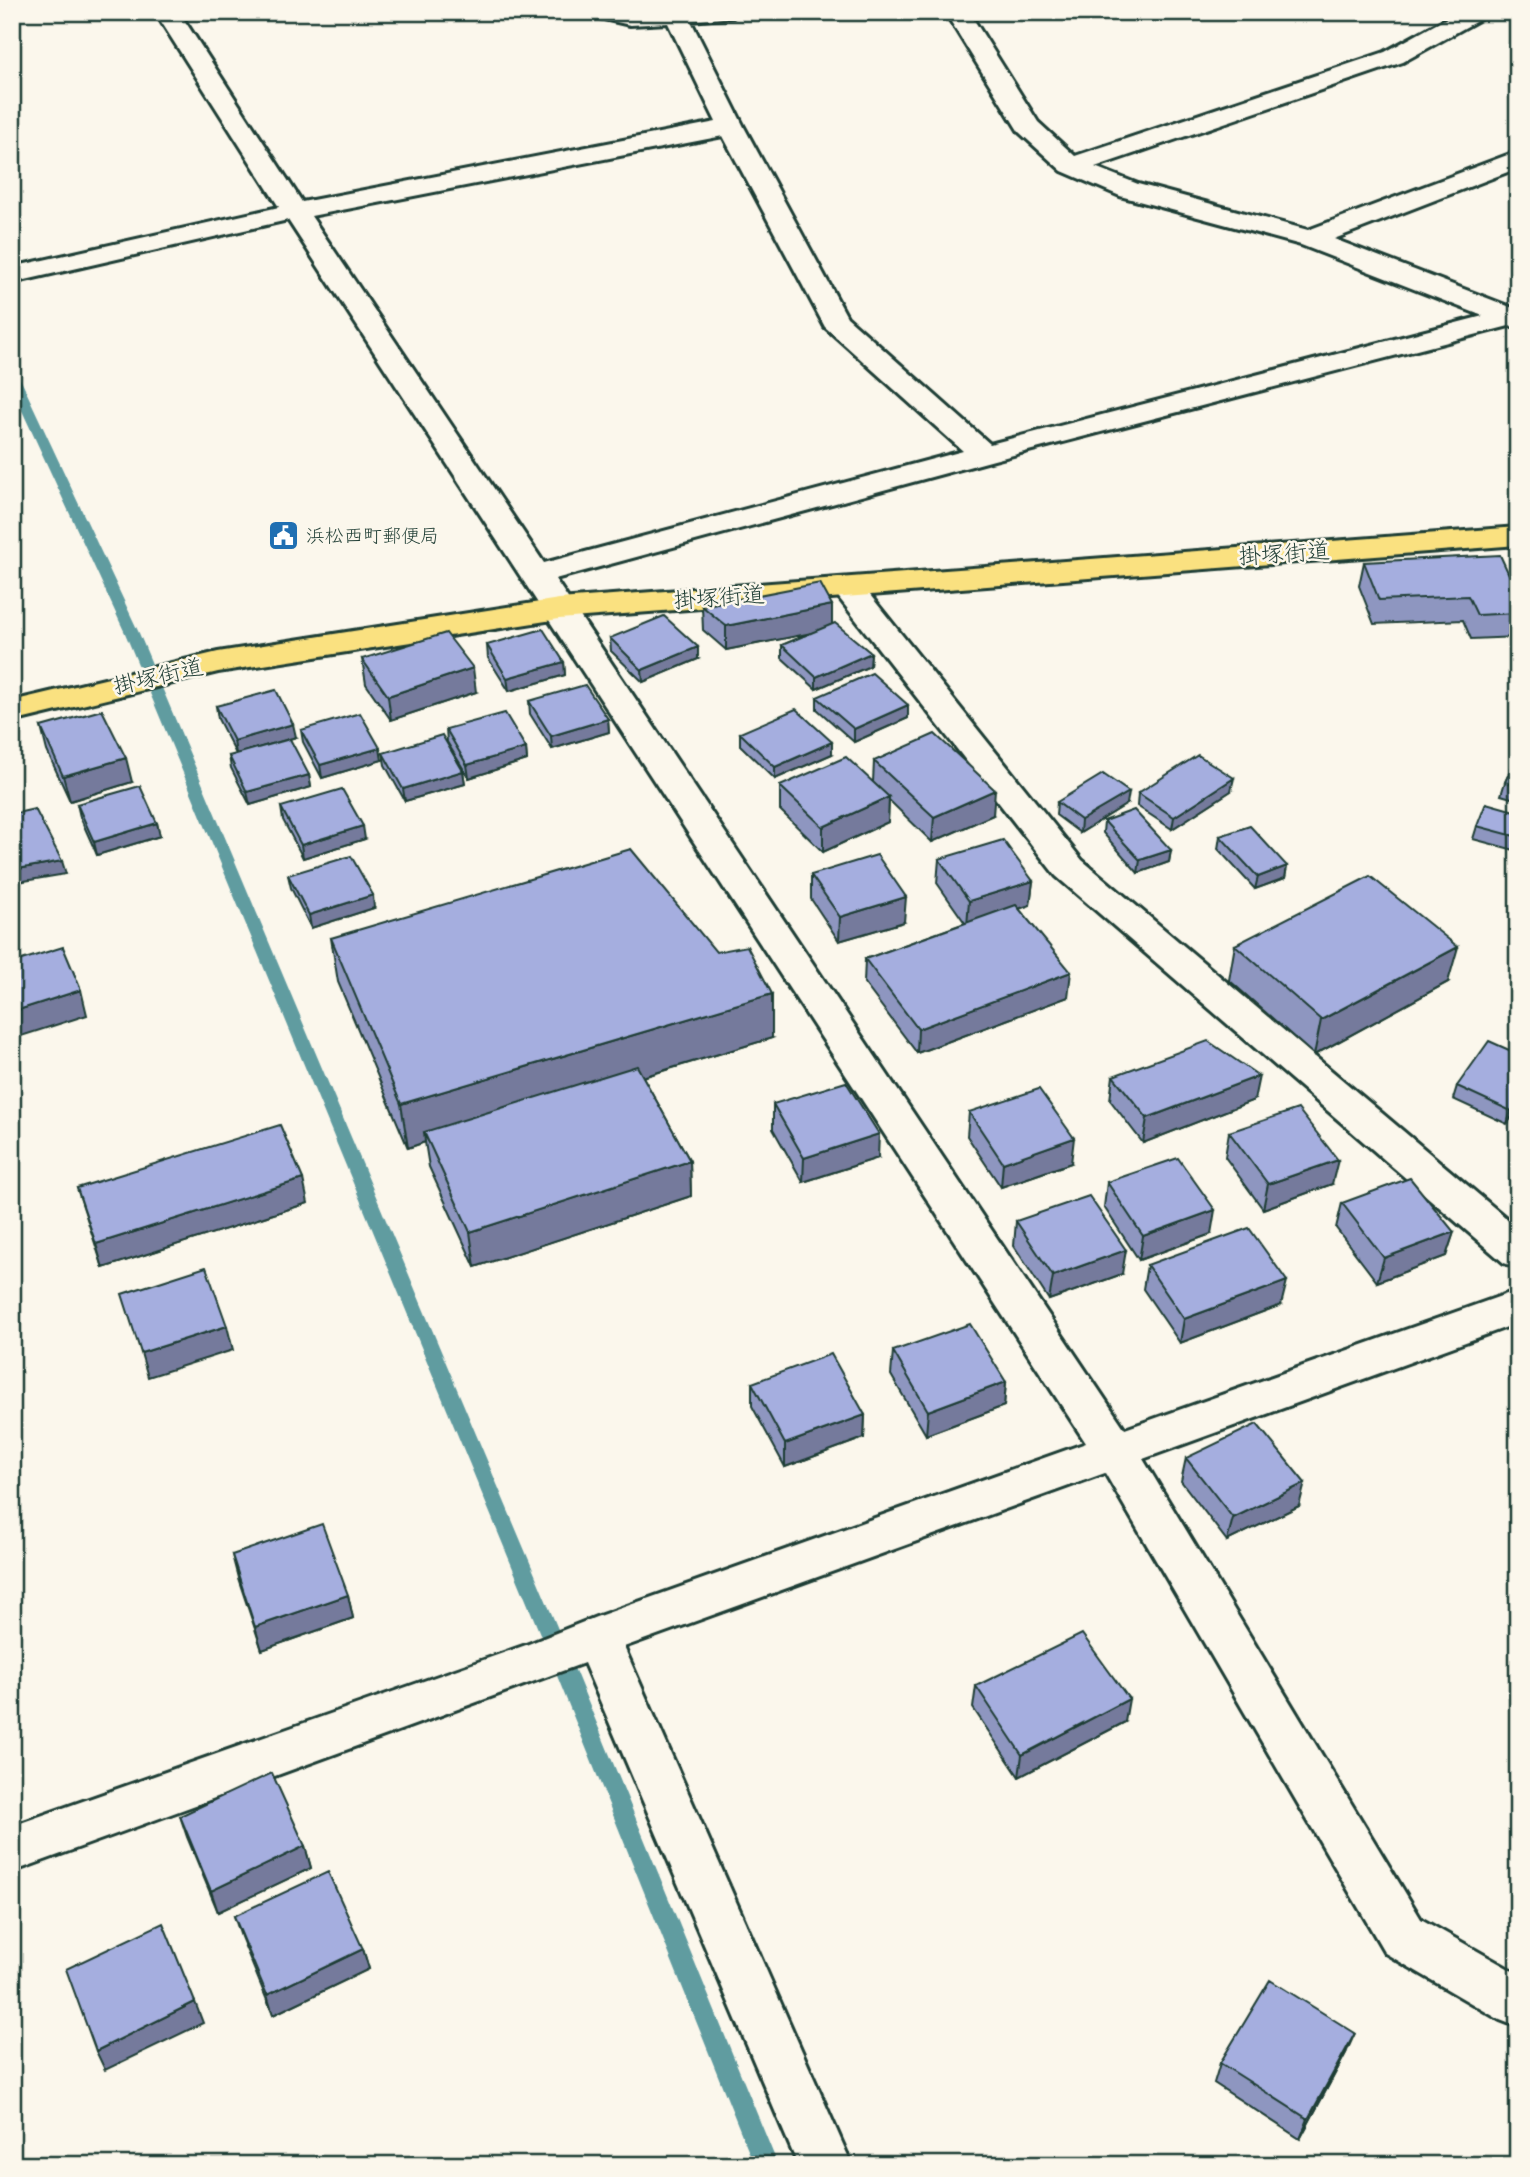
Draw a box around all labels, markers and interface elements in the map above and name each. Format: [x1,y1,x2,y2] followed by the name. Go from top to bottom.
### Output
[266,518,300,552] public building icon: 浜松西町郵便局
[306,527,439,550] place label: 浜松西町郵便局
[1237,539,1331,573] street label: 掛塚街道
[672,583,766,617] street label: 掛塚街道
[111,655,207,703] street label: 掛塚街道

